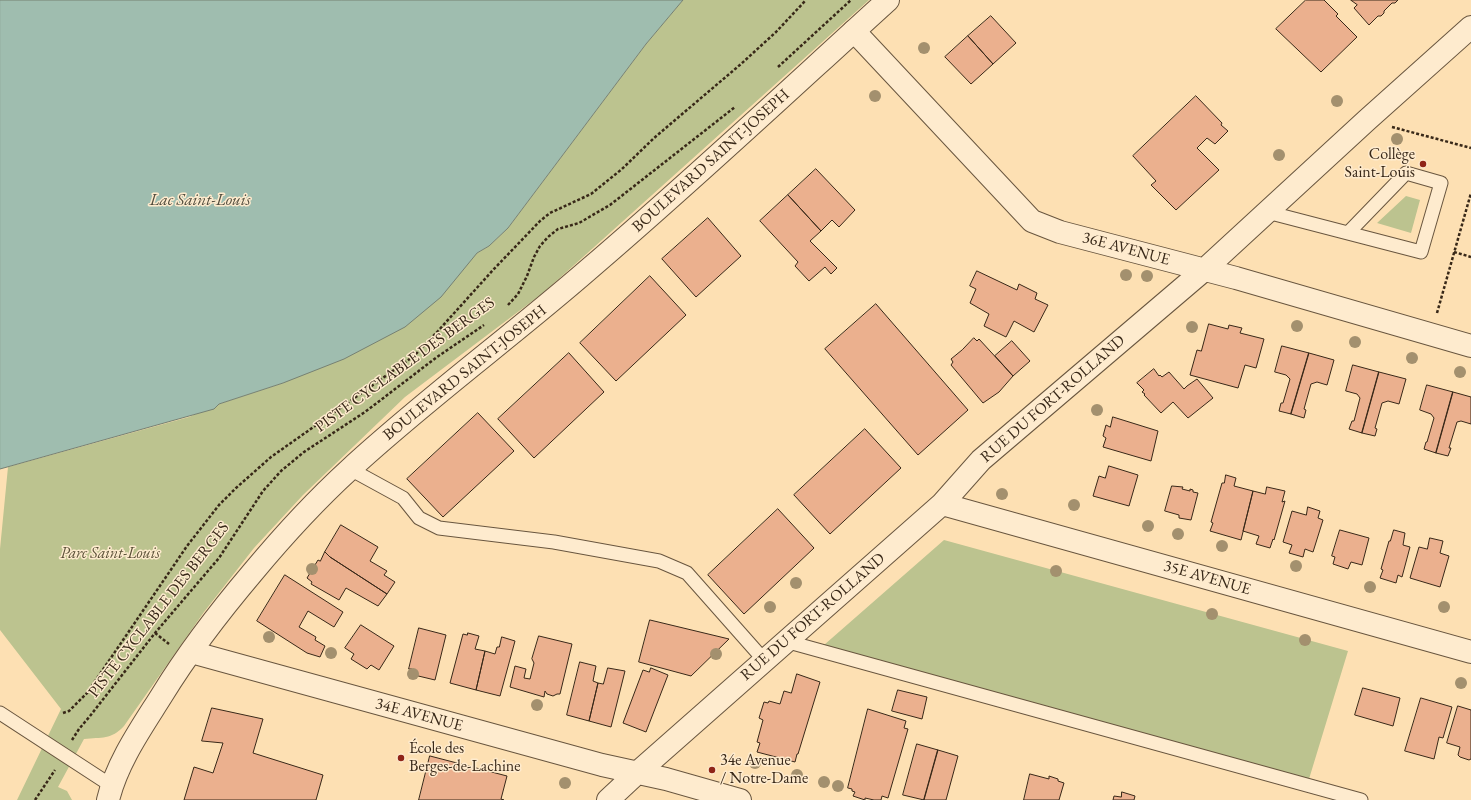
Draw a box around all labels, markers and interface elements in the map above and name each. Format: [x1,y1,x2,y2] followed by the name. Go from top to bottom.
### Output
[628,85,794,237] street label: BOULEVARD SAINT-JOSEPH
[1345,145,1415,183] place label: Collège Saint-Louis
[1418,159,1428,169] marker: Collège Saint-Louis
[150,190,250,210] water label: Lac Saint-Louis
[1080,228,1172,270] street label: 36E AVENUE
[311,293,499,437] street label: PISTE CYCLABLE DES BERGES
[379,301,551,445] street label: BOULEVARD SAINT-JOSEPH
[977,331,1129,467] street label: RUE DU FORT-ROLLAND
[85,518,233,702] street label: PISTE CYCLABLE DES BERGES
[60,544,160,564] park label: Parc Saint-Louis
[737,549,889,685] street label: RUE DU FORT-ROLLAND
[1161,556,1253,600] street label: 35E AVENUE
[373,694,465,736] street label: 34E AVENUE
[409,739,521,777] place label: École des Berges-de-Lachine
[720,751,808,789] place label: 34e Avenue / Notre-Dame
[396,753,406,763] marker: École des Berges-de-Lachine
[707,765,717,775] marker: 34e Avenue / Notre-Dame

